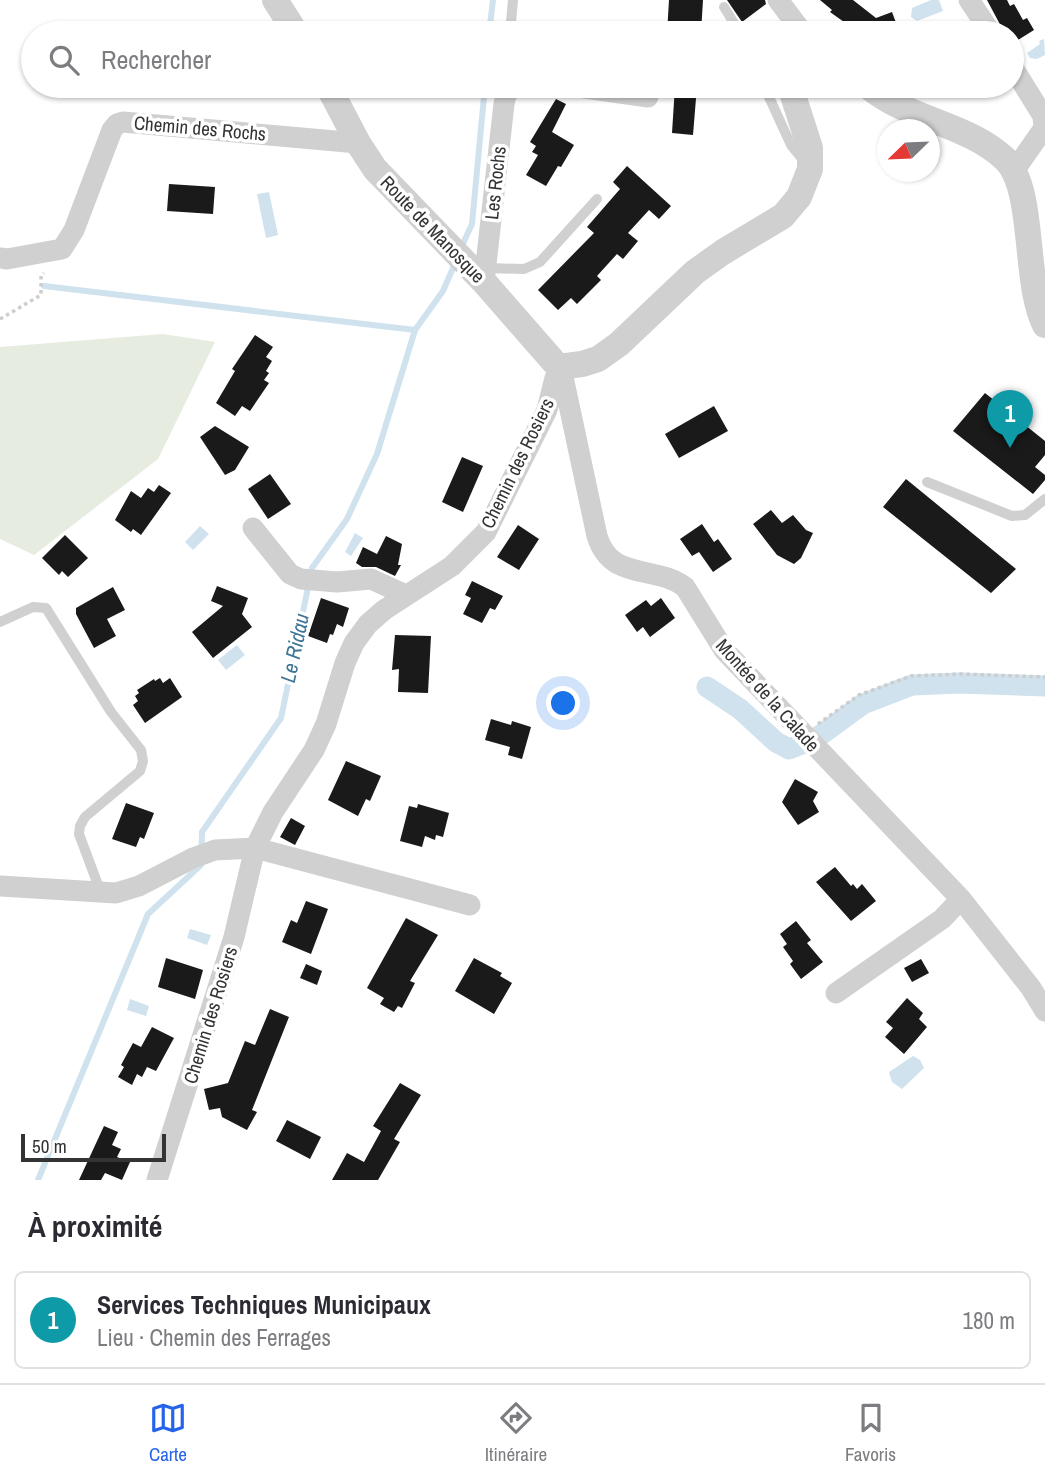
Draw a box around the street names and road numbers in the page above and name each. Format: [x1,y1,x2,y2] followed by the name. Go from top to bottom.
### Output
[133,109,267,147] street label: Chemin des Rochs
[478,145,512,221] street label: Les Rochs
[375,169,491,289] street label: Route de Manosque
[474,393,560,533] street label: Chemin des Rosiers
[710,633,826,757] street label: Montée de la Calade
[177,943,243,1087] street label: Chemin des Rosiers

